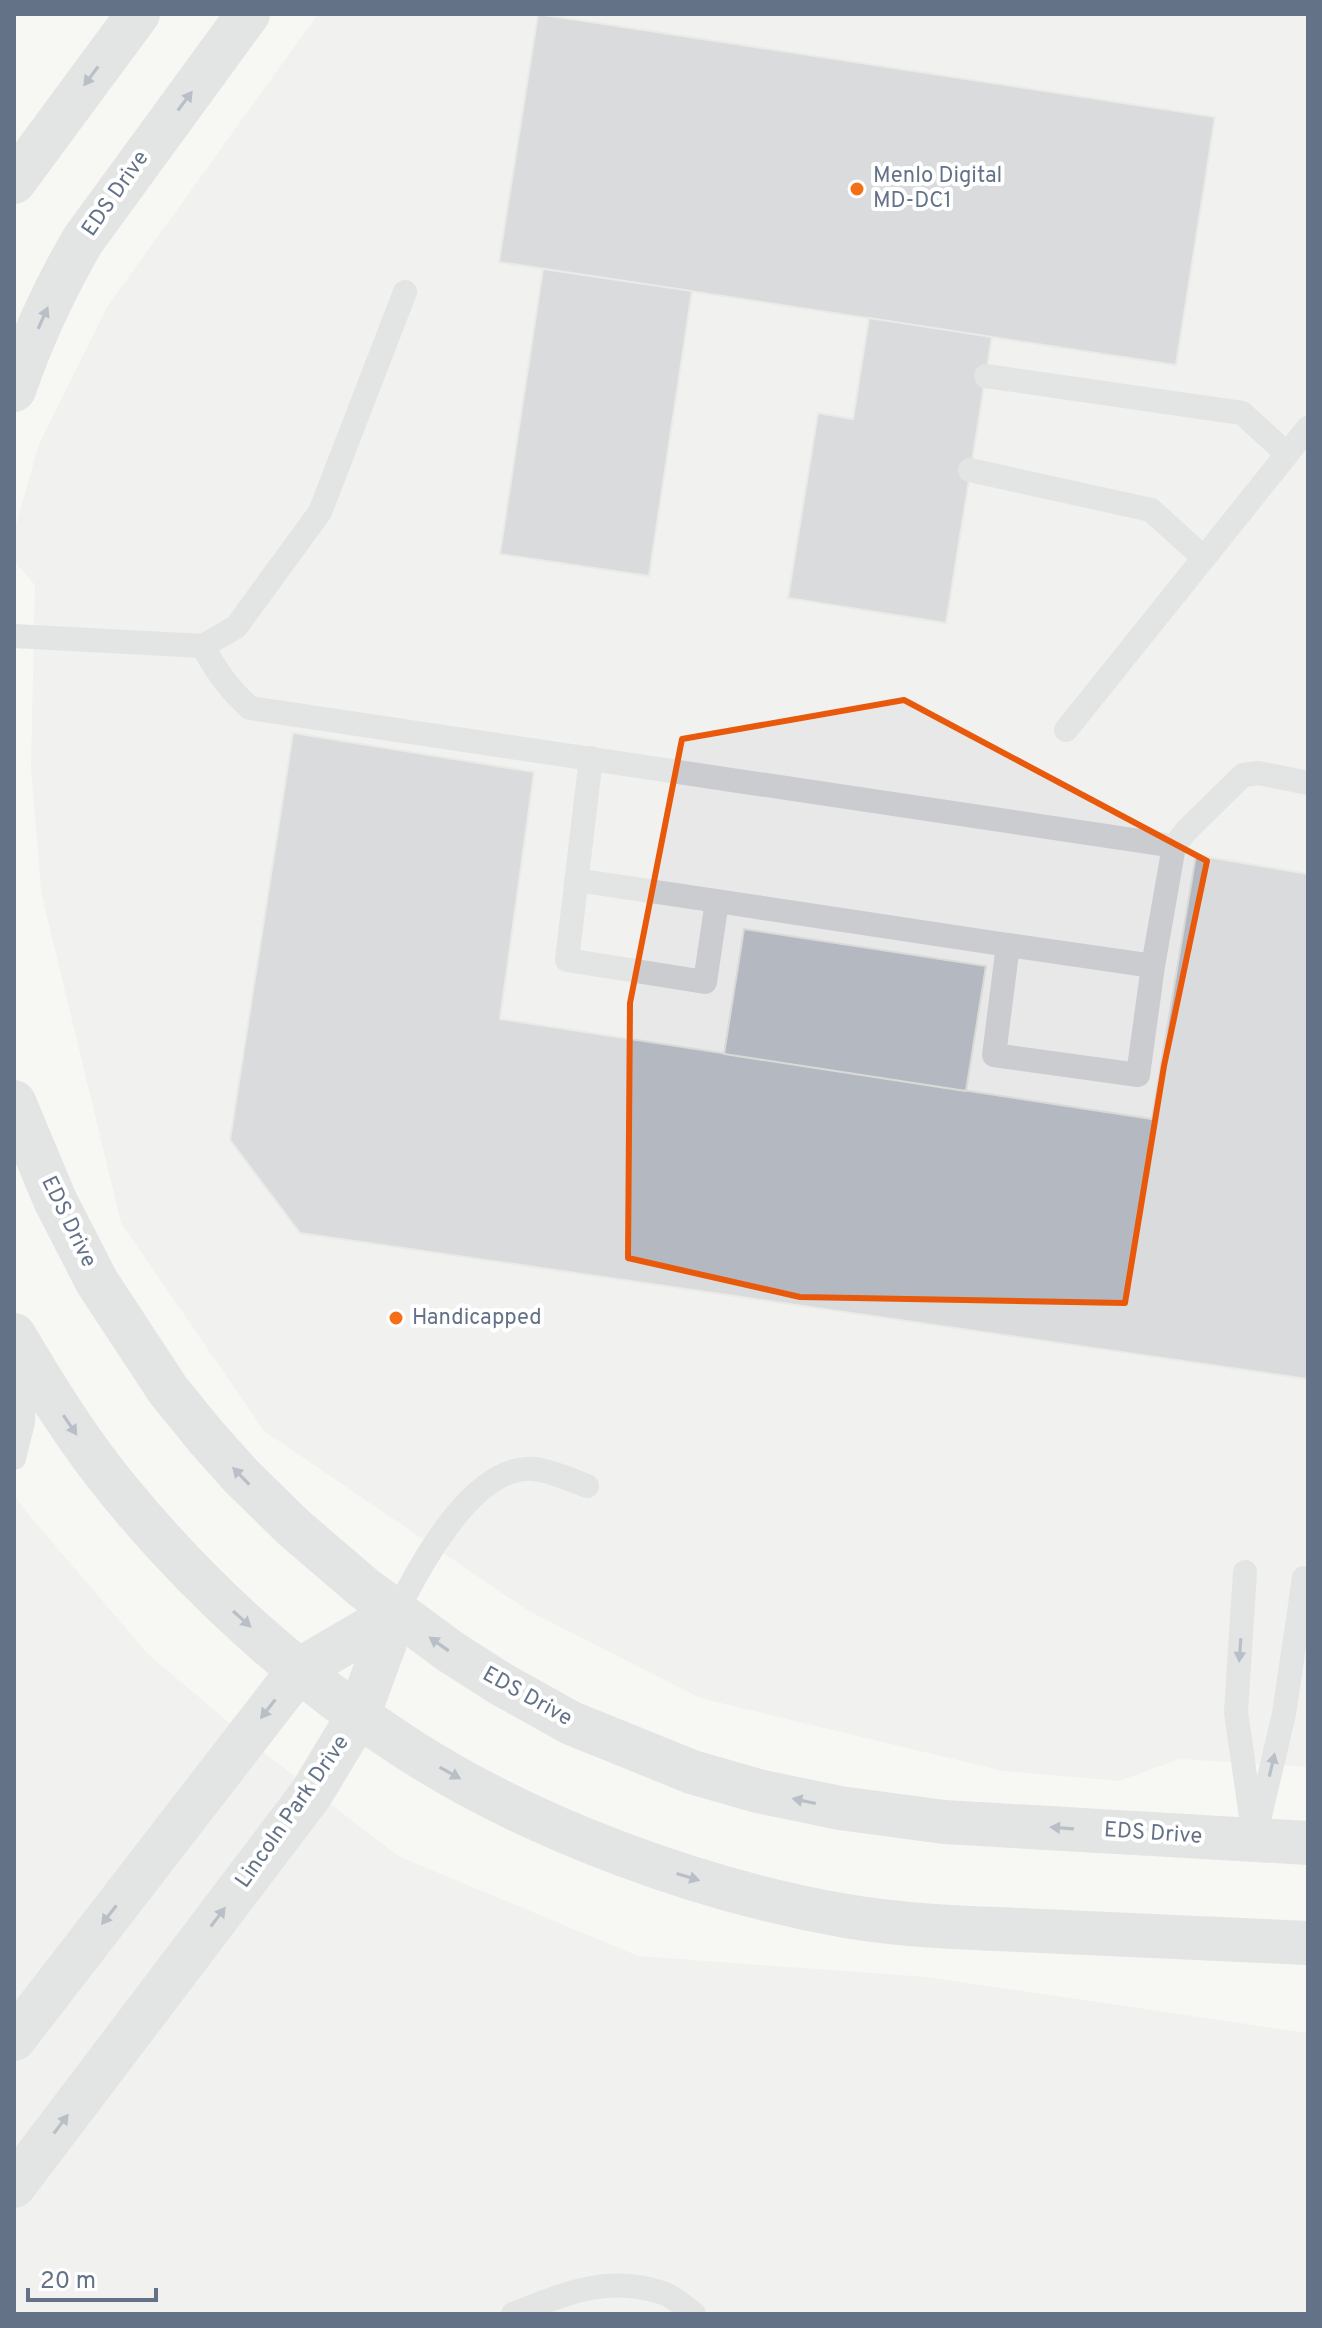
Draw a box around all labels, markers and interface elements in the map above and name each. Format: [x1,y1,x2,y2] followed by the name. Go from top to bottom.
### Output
[83,65,99,87] one-way arrow
[176,90,192,111] one-way arrow
[77,146,155,242] street label: EDS Drive
[873,163,1002,215] place label: Menlo Digital MD-DC1
[848,180,866,198] marker: Menlo Digital MD-DC1
[36,306,50,329] one-way arrow
[34,1172,102,1272] street label: EDS Drive
[412,1305,542,1332] place label: Handicapped
[387,1309,405,1327] marker: Handicapped
[63,1414,78,1435] one-way arrow
[233,1467,251,1486] one-way arrow
[232,1610,251,1628] one-way arrow
[429,1637,450,1652] one-way arrow
[1233,1638,1246,1663] one-way arrow
[477,1661,577,1733] street label: EDS Drive
[260,1699,277,1719] one-way arrow
[230,1731,356,1893] street label: Lincoln Park Drive
[1266,1752,1278,1777] one-way arrow
[439,1766,462,1780] one-way arrow
[792,1794,817,1806] one-way arrow
[1103,1817,1203,1851] street label: EDS Drive
[1049,1822,1074,1835] one-way arrow
[677,1871,701,1884] one-way arrow
[102,1905,118,1925] one-way arrow
[209,1907,225,1927] one-way arrow
[53,2113,69,2135] one-way arrow
[28,2252,156,2302] scale bar
[40,2267,96,2297] text: 20 m

